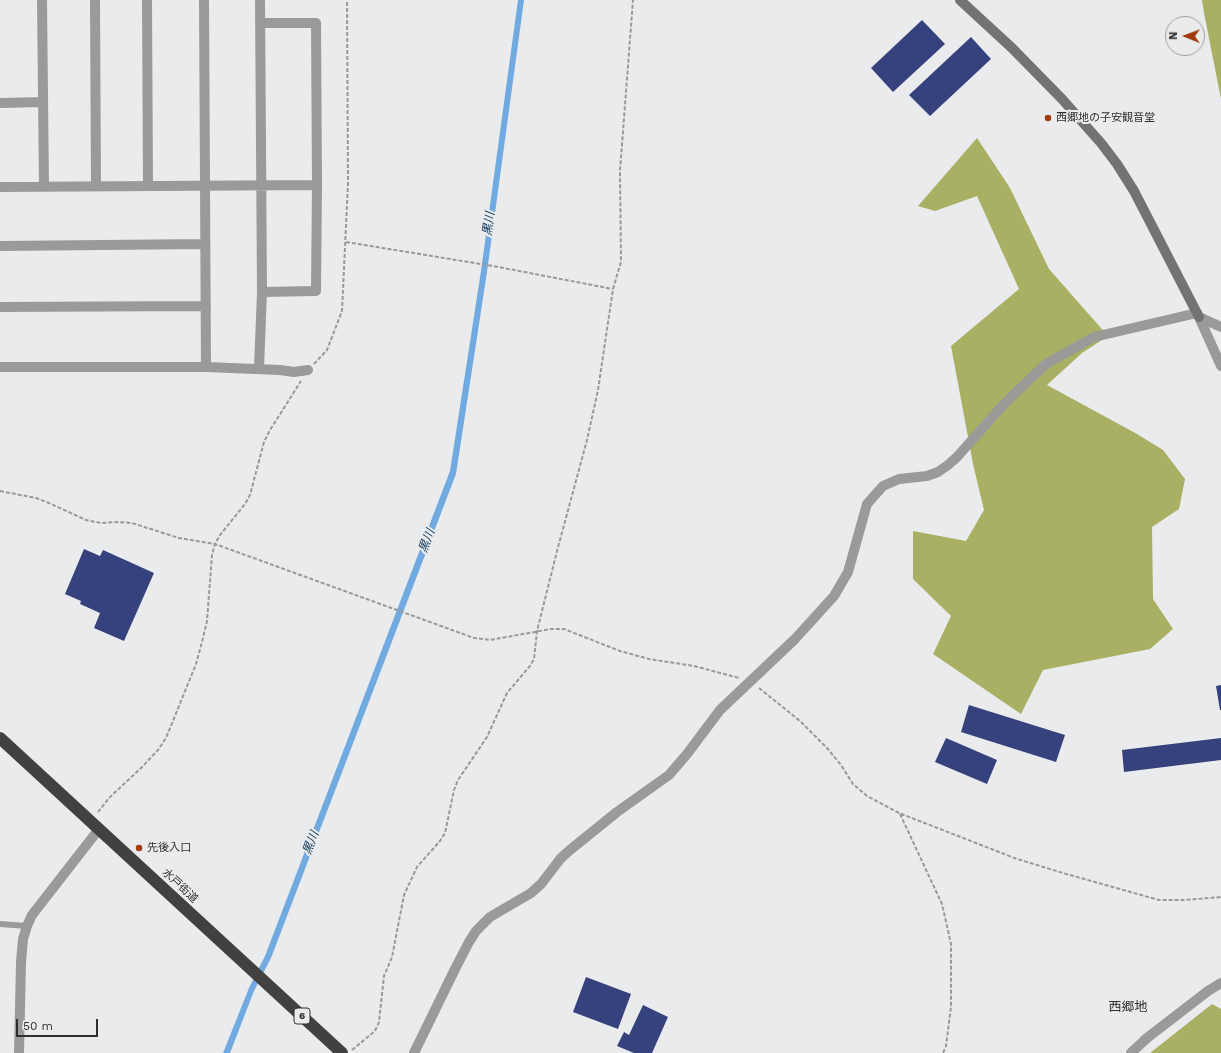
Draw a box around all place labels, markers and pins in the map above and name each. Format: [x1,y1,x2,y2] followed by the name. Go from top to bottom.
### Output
[1056,111,1155,125] place label: 西郷地の子安観音堂
[1043,113,1053,123] marker: 西郷地の子安観音堂
[147,841,191,855] place label: 先後入口
[134,843,144,853] marker: 先後入口

